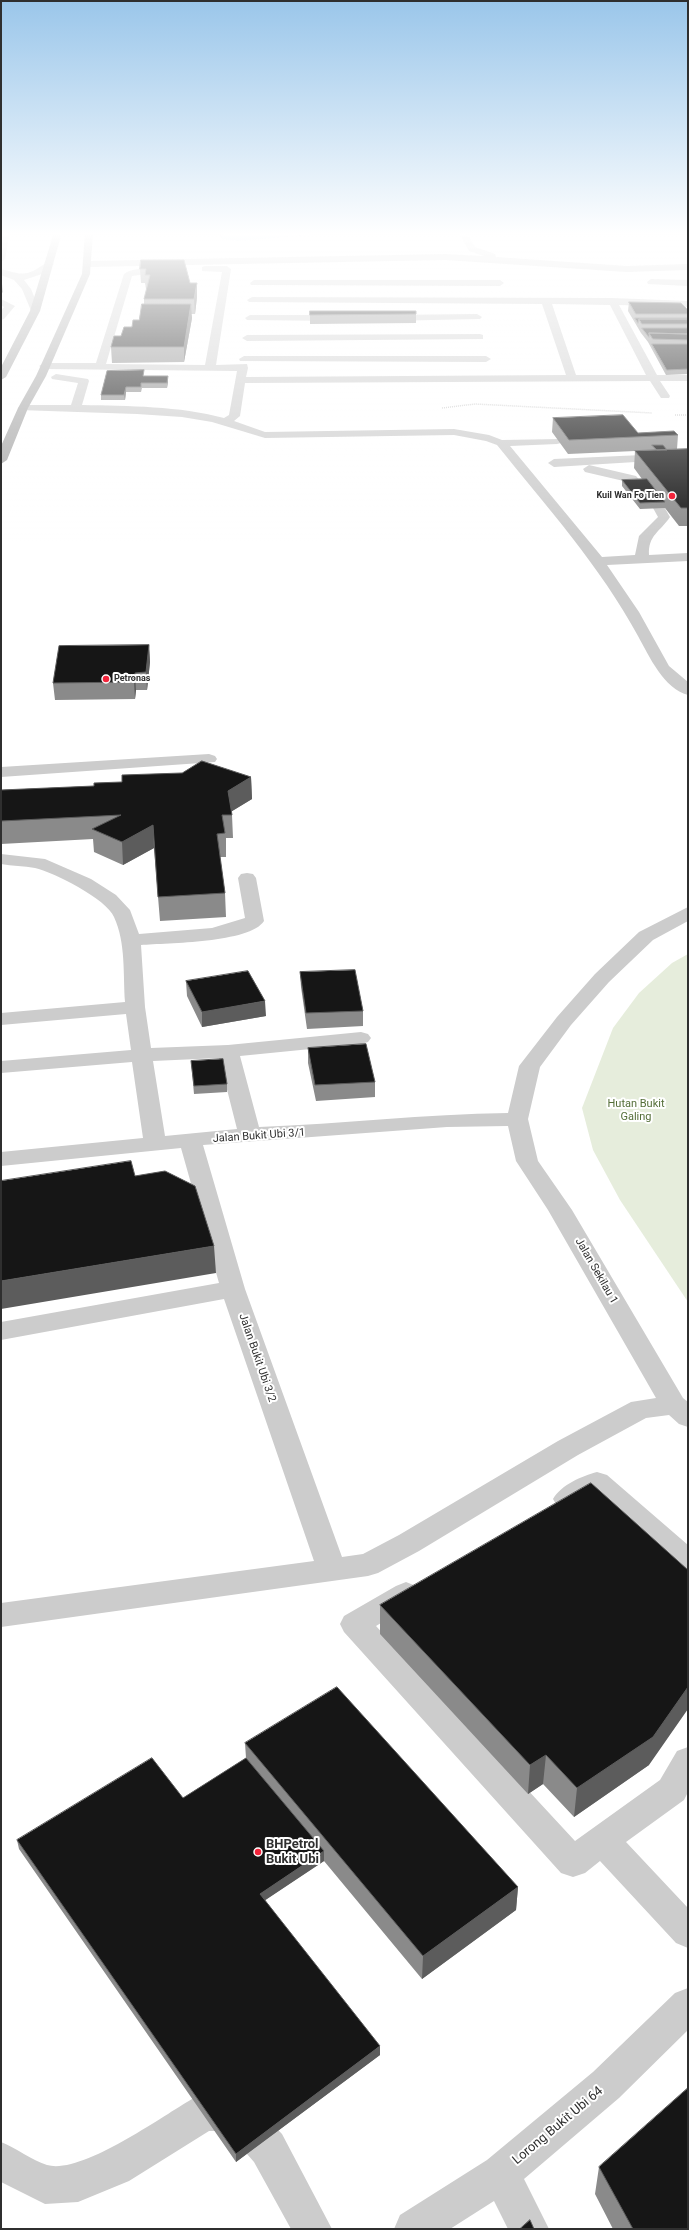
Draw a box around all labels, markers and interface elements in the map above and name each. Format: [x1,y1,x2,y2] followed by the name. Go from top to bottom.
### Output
[596,491,664,501] place label: Kuil Wan Fo Tien
[667,491,677,501] marker: Kuil Wan Fo Tien
[101,674,111,684] marker: Petronas
[114,674,150,684] place label: Petronas
[607,1097,665,1123] park label: Hutan Bukit Galing
[212,1126,306,1146] street label: Jalan Bukit Ubi 3/1
[572,1236,620,1306] street label: Jalan Sekilau 1
[236,1312,278,1404] street label: Jalan Bukit Ubi 3/2
[266,1837,319,1868] place label: BHPetrol Bukit Ubi
[253,1847,263,1857] marker: BHPetrol Bukit Ubi
[510,2084,606,2168] street label: Lorong Bukit Ubi 64

